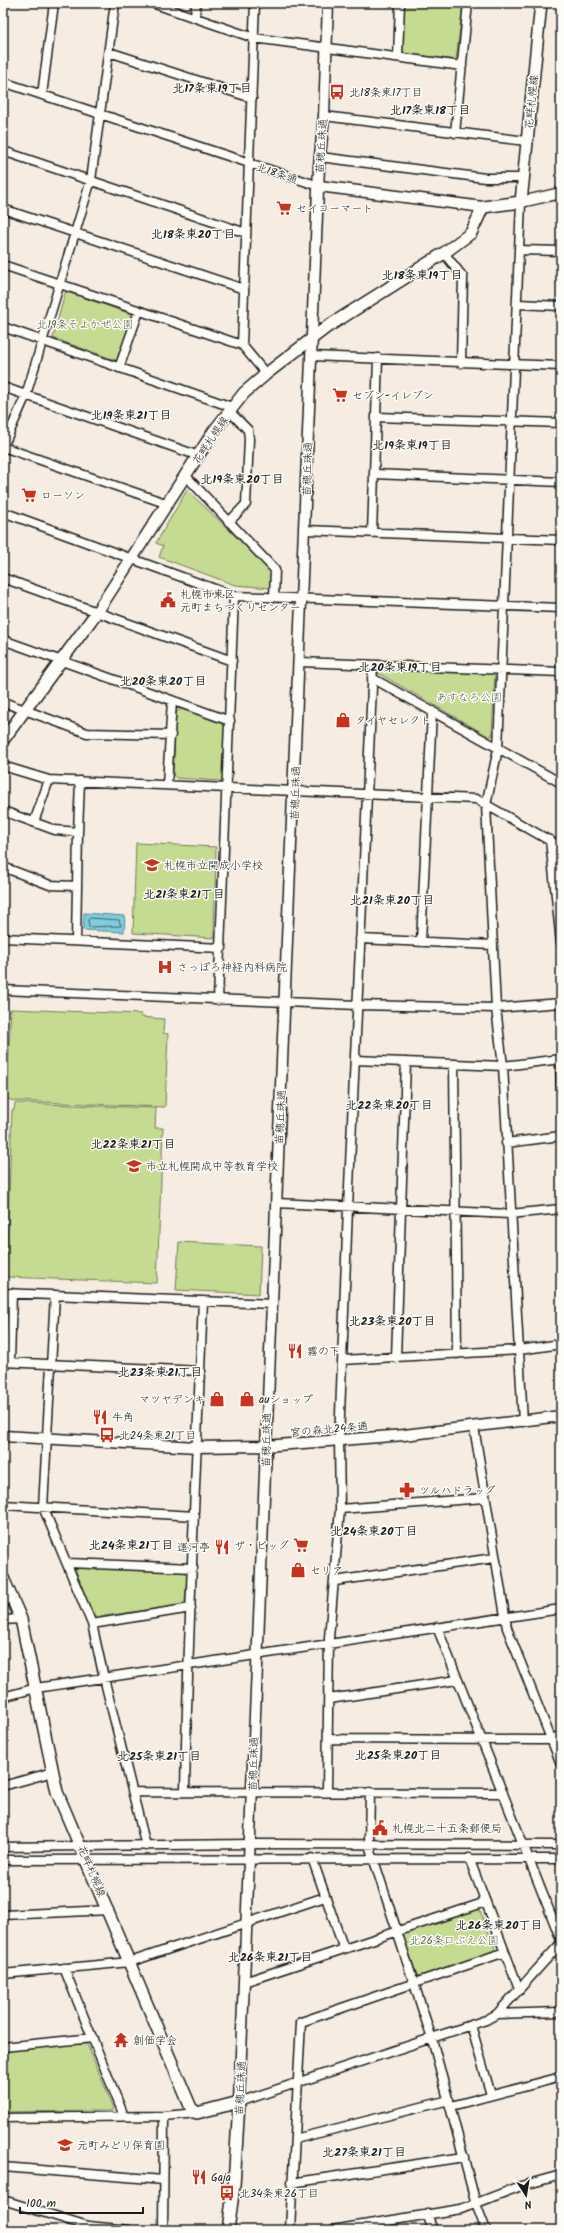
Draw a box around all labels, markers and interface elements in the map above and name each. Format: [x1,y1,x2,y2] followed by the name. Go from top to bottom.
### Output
[520,74,544,130] street label: 花畔札幌線
[173,79,252,98] district label: 北17条東19丁目
[328,83,346,101] bus stop icon: 北18条東17丁目
[349,84,423,102] place label: 北18条東17丁目
[390,101,470,120] district label: 北17条東18丁目
[311,118,333,174] street label: 苗穂丘珠通
[253,159,300,189] street label: 北18条通
[275,199,293,217] supermarket icon: セイコーマート
[296,200,373,218] place label: セイコーマート
[151,225,235,244] district label: 北18条東20丁目
[382,266,462,285] district label: 北18条東19丁目
[37,316,133,334] park label: 北19条そよかぜ公園
[331,386,349,404] supermarket icon: セブン-イレブン
[352,387,434,405] place label: セブン-イレブン
[91,406,171,425] district label: 北19条東21丁目
[188,413,234,468] street label: 花畔札幌線
[372,436,452,455] district label: 北19条東19丁目
[298,441,318,497] street label: 苗穂丘珠通
[201,470,283,489] district label: 北19条東20丁目
[20,486,38,504] supermarket icon: ローソン
[41,487,85,505] place label: ローソン
[180,586,301,617] place label: 札幌市東区 元町まちづくりセンター
[159,591,177,609] public building icon: 札幌市東区 元町まちづくりセンター
[359,658,441,677] district label: 北20条東19丁目
[120,672,206,691] district label: 北20条東20丁目
[436,689,502,707] park label: あすなろ公園
[334,711,352,729] shop icon: タイヤセレクト
[355,712,431,730] place label: タイヤセレクト
[286,765,306,821] street label: 苗穂丘珠通
[143,856,161,874] school or university icon: 札幌市立開成小学校
[164,857,263,875] place label: 札幌市立開成小学校
[143,885,225,904] district label: 北21条東21丁目
[350,891,434,910] district label: 北21条東20丁目
[156,958,174,976] hospital icon: さっぽろ神経内科病院
[177,959,287,977] place label: さっぽろ神経内科病院
[271,1089,291,1145] street label: 苗穂丘珠通
[345,1096,433,1115] district label: 北22条東20丁目
[91,1135,175,1154] district label: 北22条東21丁目
[125,1157,143,1175] school or university icon: 市立札幌開成中等教育学校
[146,1158,278,1176] place label: 市立札幌開成中等教育学校
[349,1312,435,1331] district label: 北23条東20丁目
[286,1342,304,1360] restaurant icon: 霧の下
[307,1343,340,1361] place label: 霧の下
[118,1363,202,1382] district label: 北23条東21丁目
[208,1390,226,1408] shop icon: マツヤデンキ
[238,1390,256,1408] shop icon: auショップ
[139,1391,205,1409] place label: マツヤデンキ
[259,1391,313,1409] place label: auショップ
[91,1408,109,1426] restaurant icon: 牛角
[112,1409,134,1427] place label: 牛角
[258,1412,276,1468] street label: 苗穂丘珠通
[289,1418,369,1442] street label: 宮の森北24条通
[98,1426,116,1444] bus stop icon: 北24条東21丁目
[119,1427,196,1445] place label: 北24条東21丁目
[398,1481,416,1499] pharmacy icon: ツルハドラッグ
[419,1482,496,1500] place label: ツルハドラッグ
[331,1522,417,1541] district label: 北24条東20丁目
[89,1536,173,1555] district label: 北24条東21丁目
[292,1536,310,1554] supermarket icon: ザ・ビッグ
[234,1537,289,1555] place label: ザ・ビッグ
[213,1538,231,1556] restaurant icon: 運河亭
[177,1539,210,1557] place label: 運河亭
[289,1561,307,1579] shop icon: セリア
[310,1562,343,1580] place label: セリア
[244,1736,264,1792] street label: 苗穂丘珠通
[355,1746,441,1765] district label: 北25条東20丁目
[117,1747,201,1766] district label: 北25条東21丁目
[371,1819,389,1837] public building icon: 札幌北二十五条郵便局
[392,1820,502,1838] place label: 札幌北二十五条郵便局
[72,1843,110,1900] street label: 花畔札幌線
[456,1916,542,1935] district label: 北26条東20丁目
[409,1932,499,1950] park label: 北26条口ぶえ公園
[228,1948,312,1967] district label: 北26条東21丁目
[112,2031,130,2049] temple icon: 創価学会
[133,2032,177,2050] place label: 創価学会
[231,2060,251,2116] street label: 苗穂丘珠通
[56,2136,74,2154] school or university icon: 元町みどり保育園
[77,2137,165,2155] place label: 元町みどり保育園
[322,2143,406,2162] district label: 北27条東21丁目
[190,2168,208,2186] restaurant icon: Gaja
[211,2169,231,2187] place label: Gaja
[506,2175,546,2215] north arrow
[218,2184,236,2202] bus stop icon: 北34条東26丁目
[239,2185,319,2203] place label: 北34条東26丁目
[20,2189,143,2215] scale bar
[26,2194,57,2213] text: 100 m
[523,2194,533,2213] text: N

